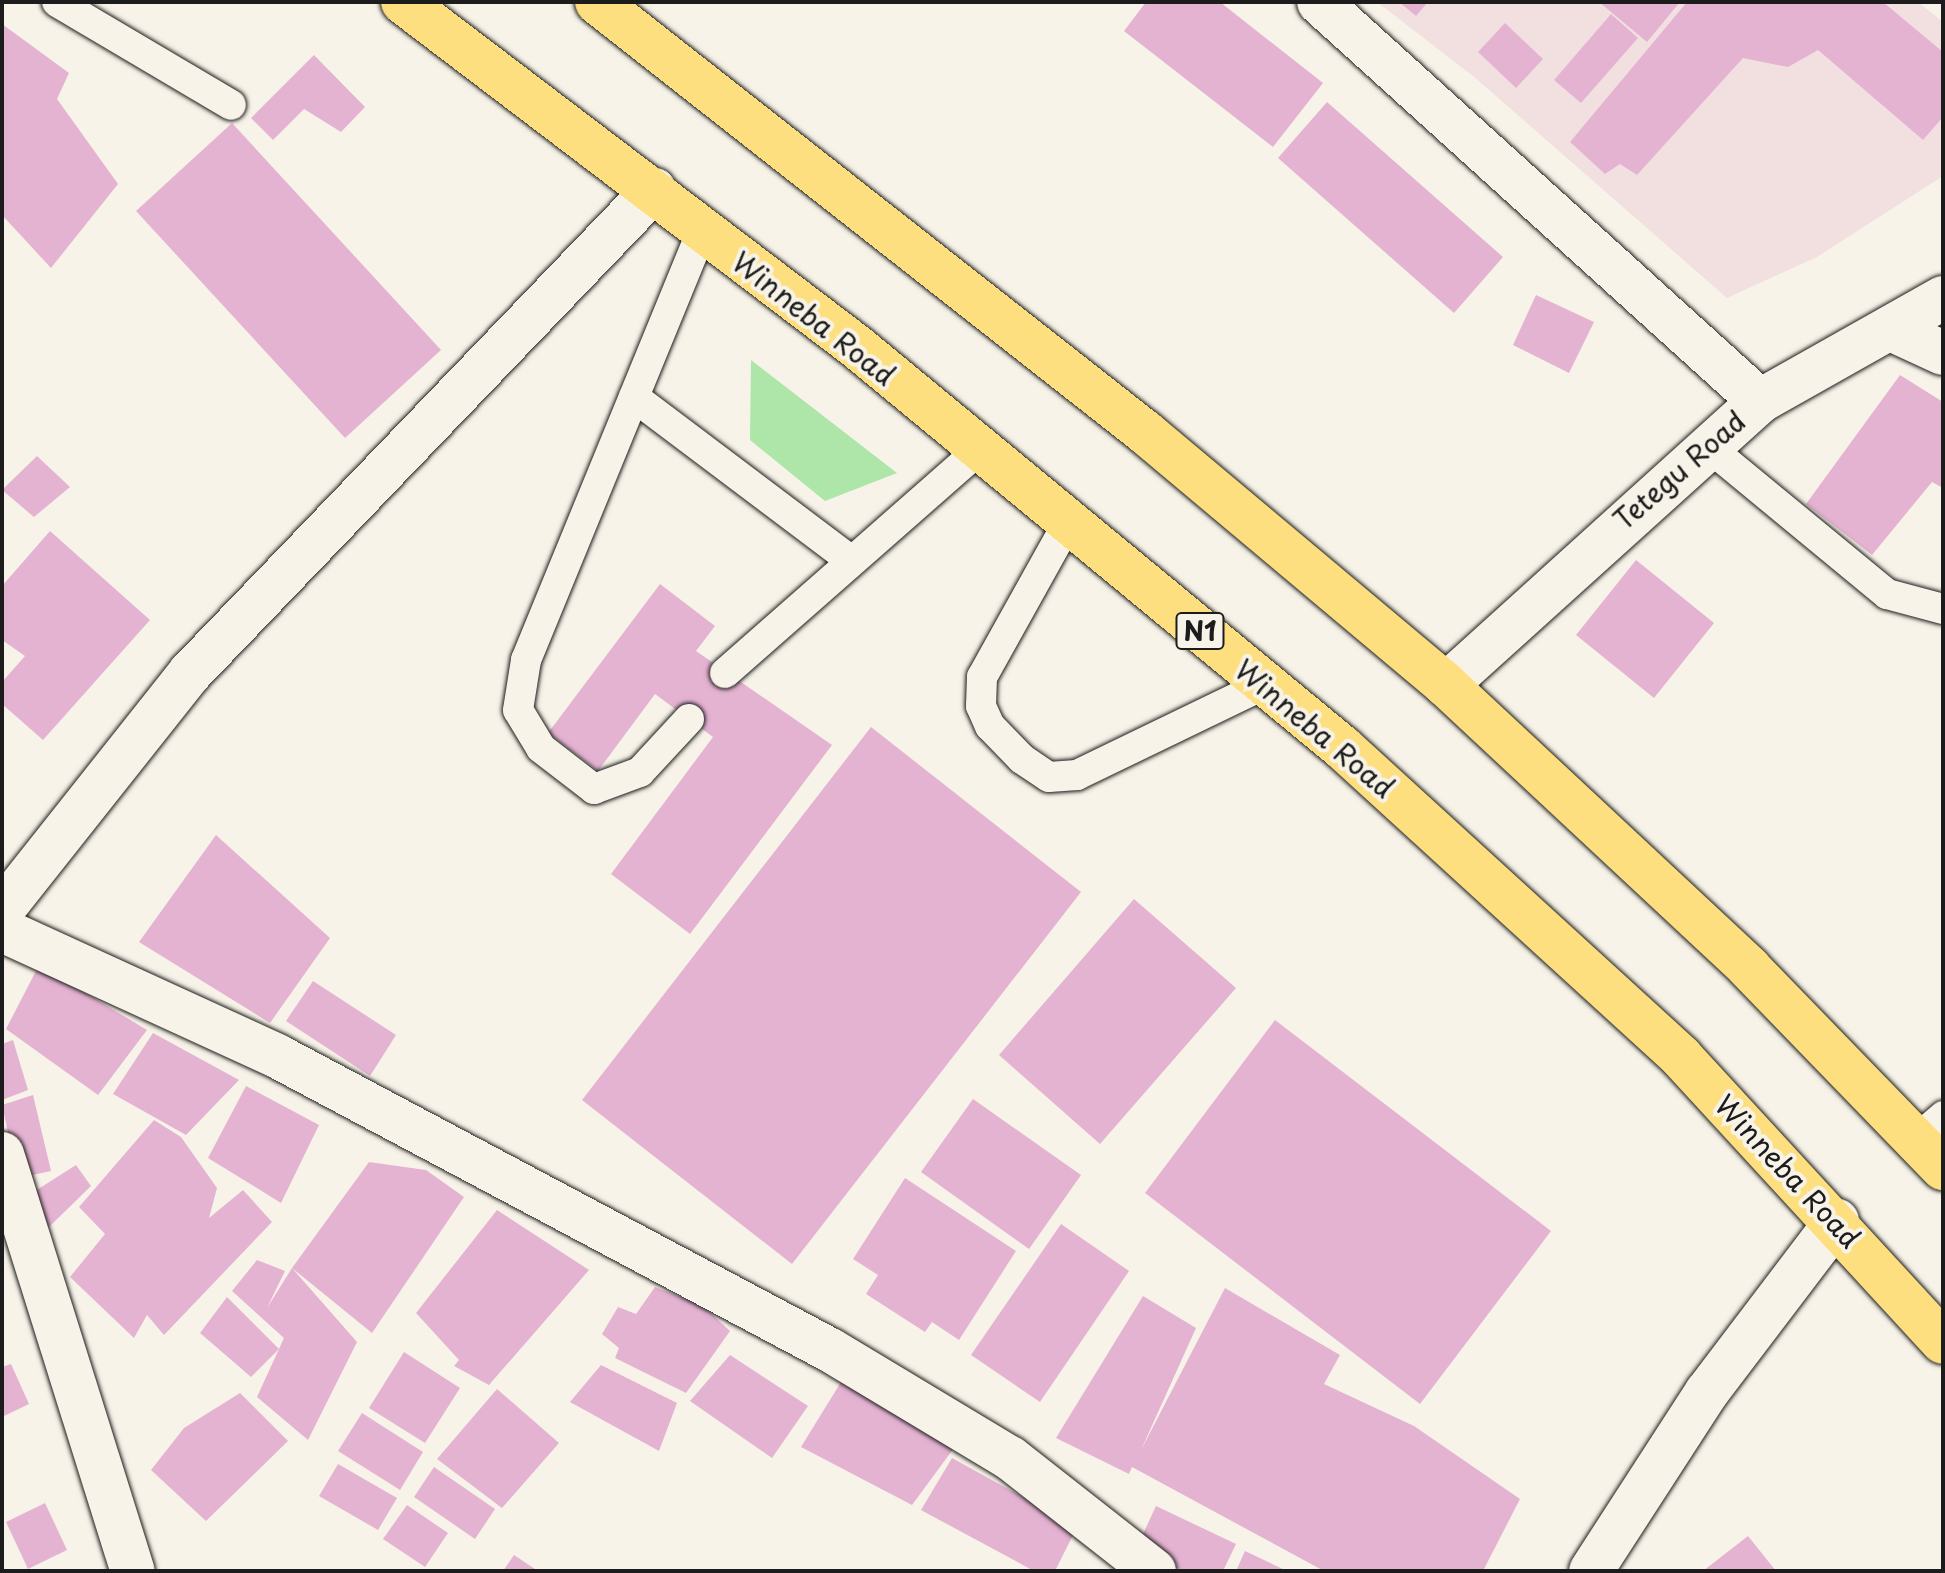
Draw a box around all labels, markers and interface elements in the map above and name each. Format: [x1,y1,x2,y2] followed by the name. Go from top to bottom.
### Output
[726,244,902,392] street label: Winneba Road
[1606,404,1752,536] street label: Tetegu Road
[1174,609,1226,653] road number: N1
[1229,652,1401,804] street label: Winneba Road
[1709,1088,1867,1254] street label: Winneba Road

